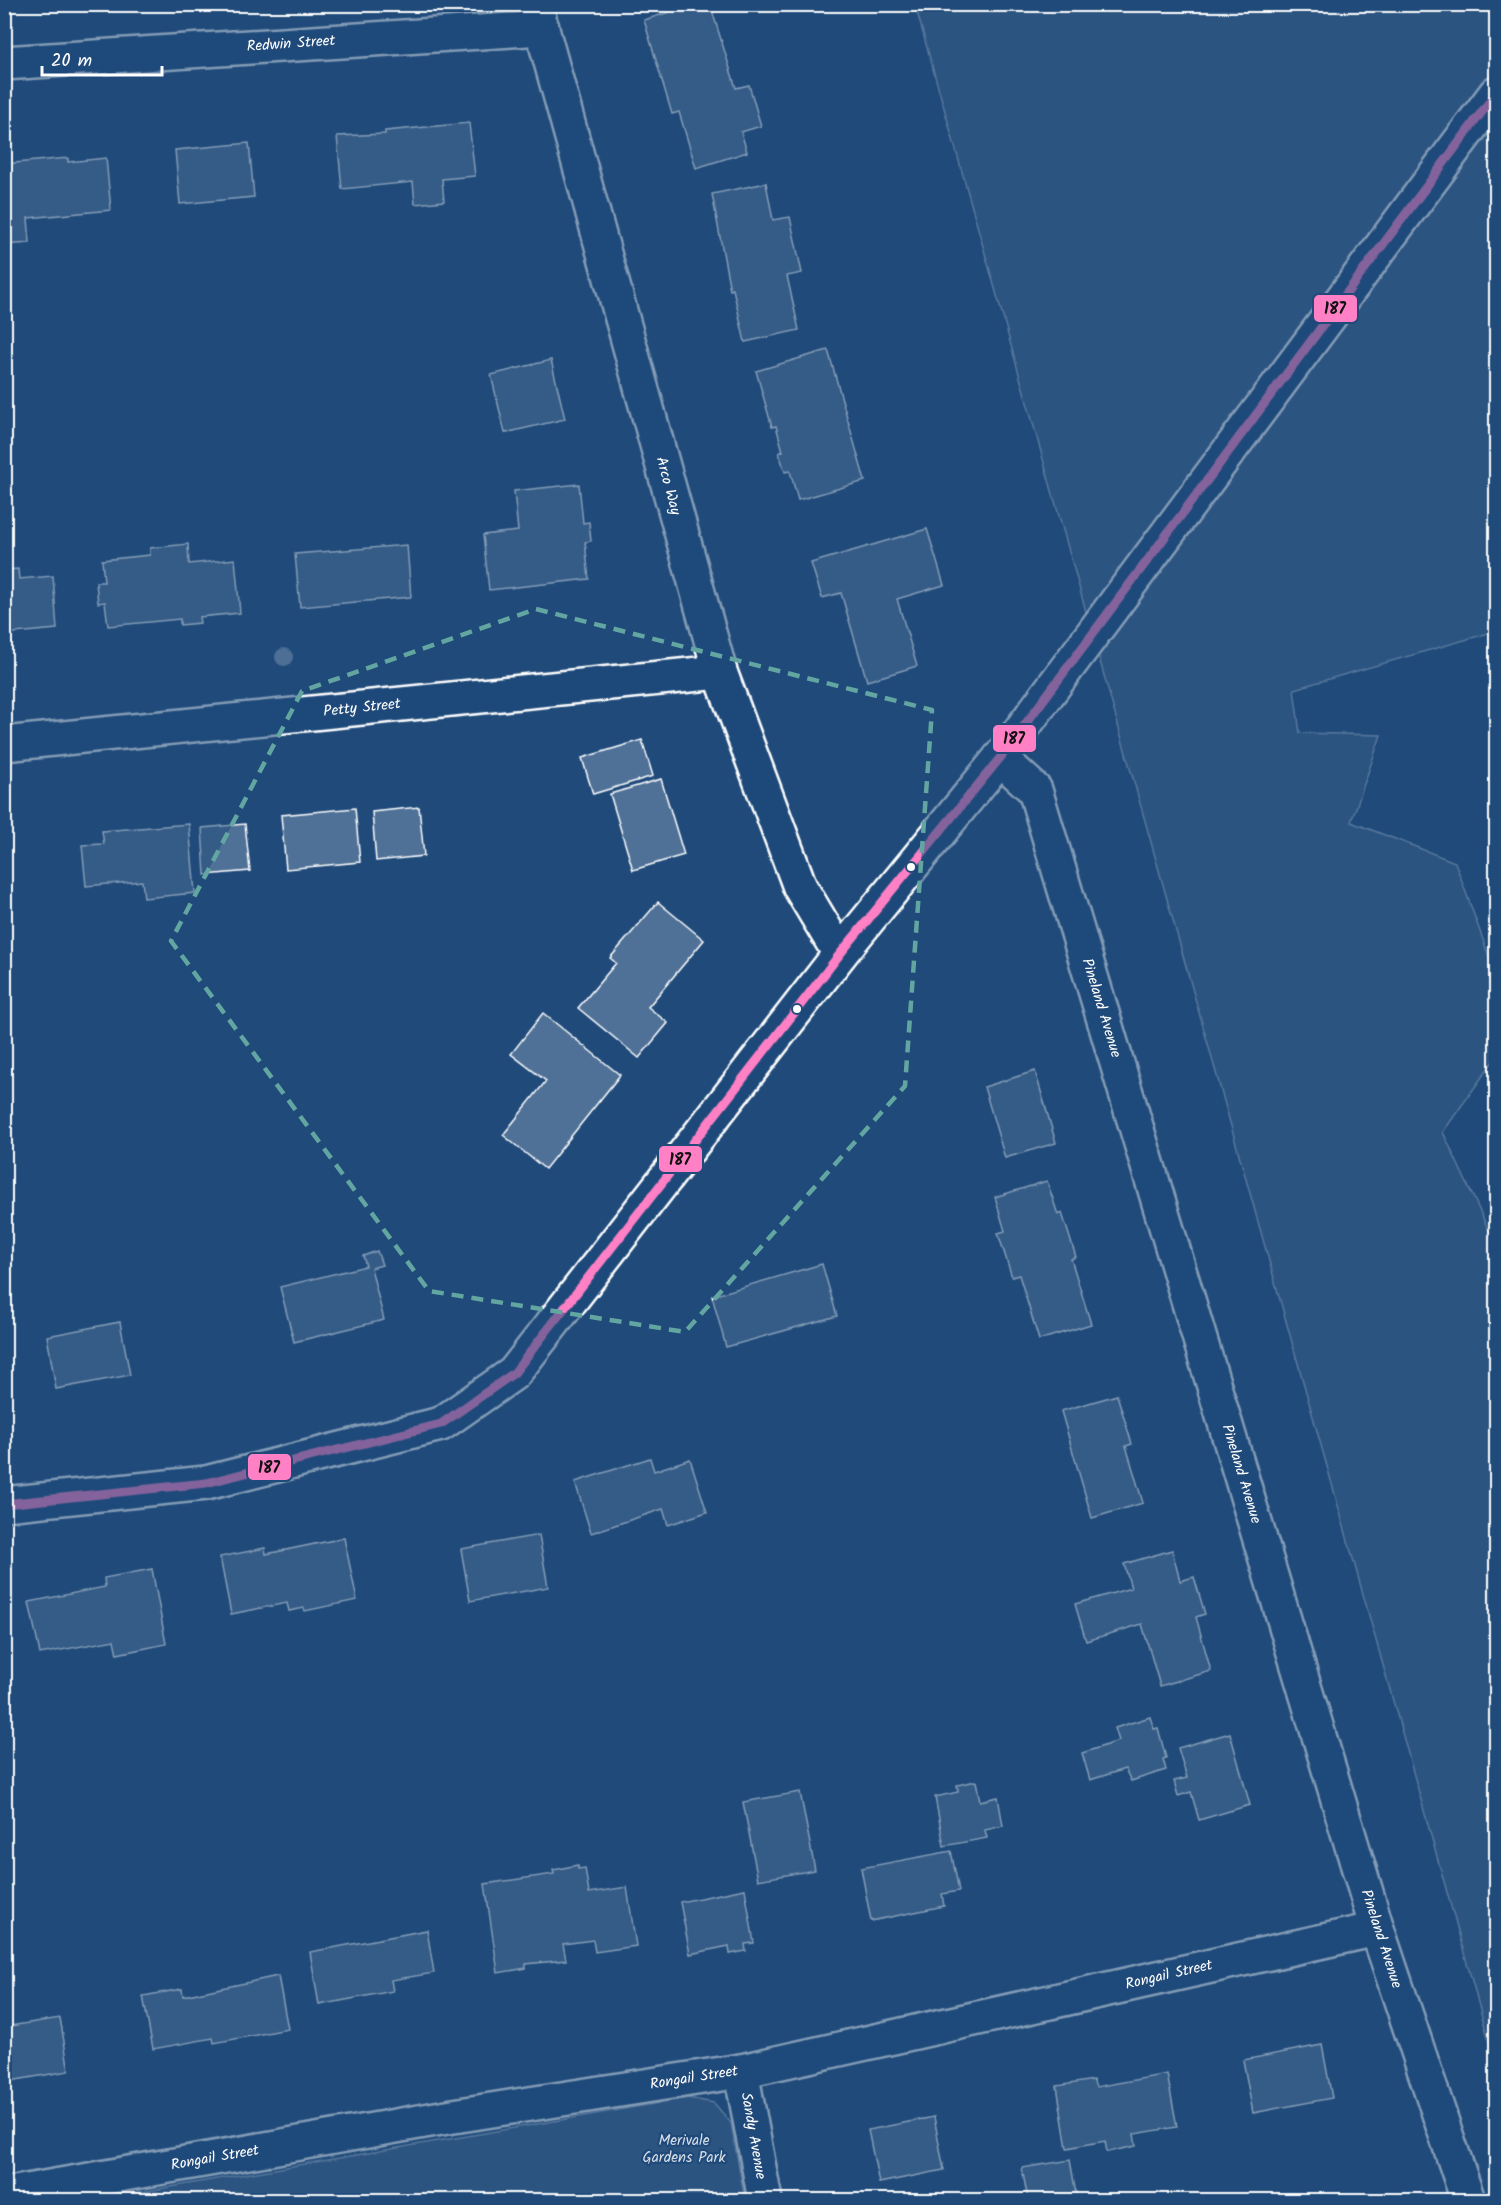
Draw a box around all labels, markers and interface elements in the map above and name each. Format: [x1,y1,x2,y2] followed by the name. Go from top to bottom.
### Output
[246,29,336,59] street label: Redwin Street
[42,39,162,77] scale bar
[51,47,92,76] text: 20 m
[1313,294,1358,323] line badge: 187
[1324,297,1346,322] text: 187
[649,454,688,519] street label: Arco Way
[322,692,402,724] street label: Petty Street
[992,724,1037,753] line badge: 187
[1003,727,1025,752] text: 187
[905,861,917,873] unlabelled marker
[1074,955,1128,1061] street label: Pineland Avenue
[791,1003,803,1015] unlabelled marker
[658,1145,703,1173] line badge: 187
[669,1148,691,1173] text: 187
[1214,1421,1268,1527] street label: Pineland Avenue
[247,1453,292,1481] line badge: 187
[258,1456,280,1481] text: 187
[1354,1886,1408,1992] street label: Pineland Avenue
[1123,1953,1215,1997] street label: Rongail Street
[648,2059,740,2097] street label: Rongail Street
[734,2091,772,2182] street label: Sandy Avenue
[643,2129,726,2170] park label: Merivale Gardens Park
[169,2138,261,2178] street label: Rongail Street

